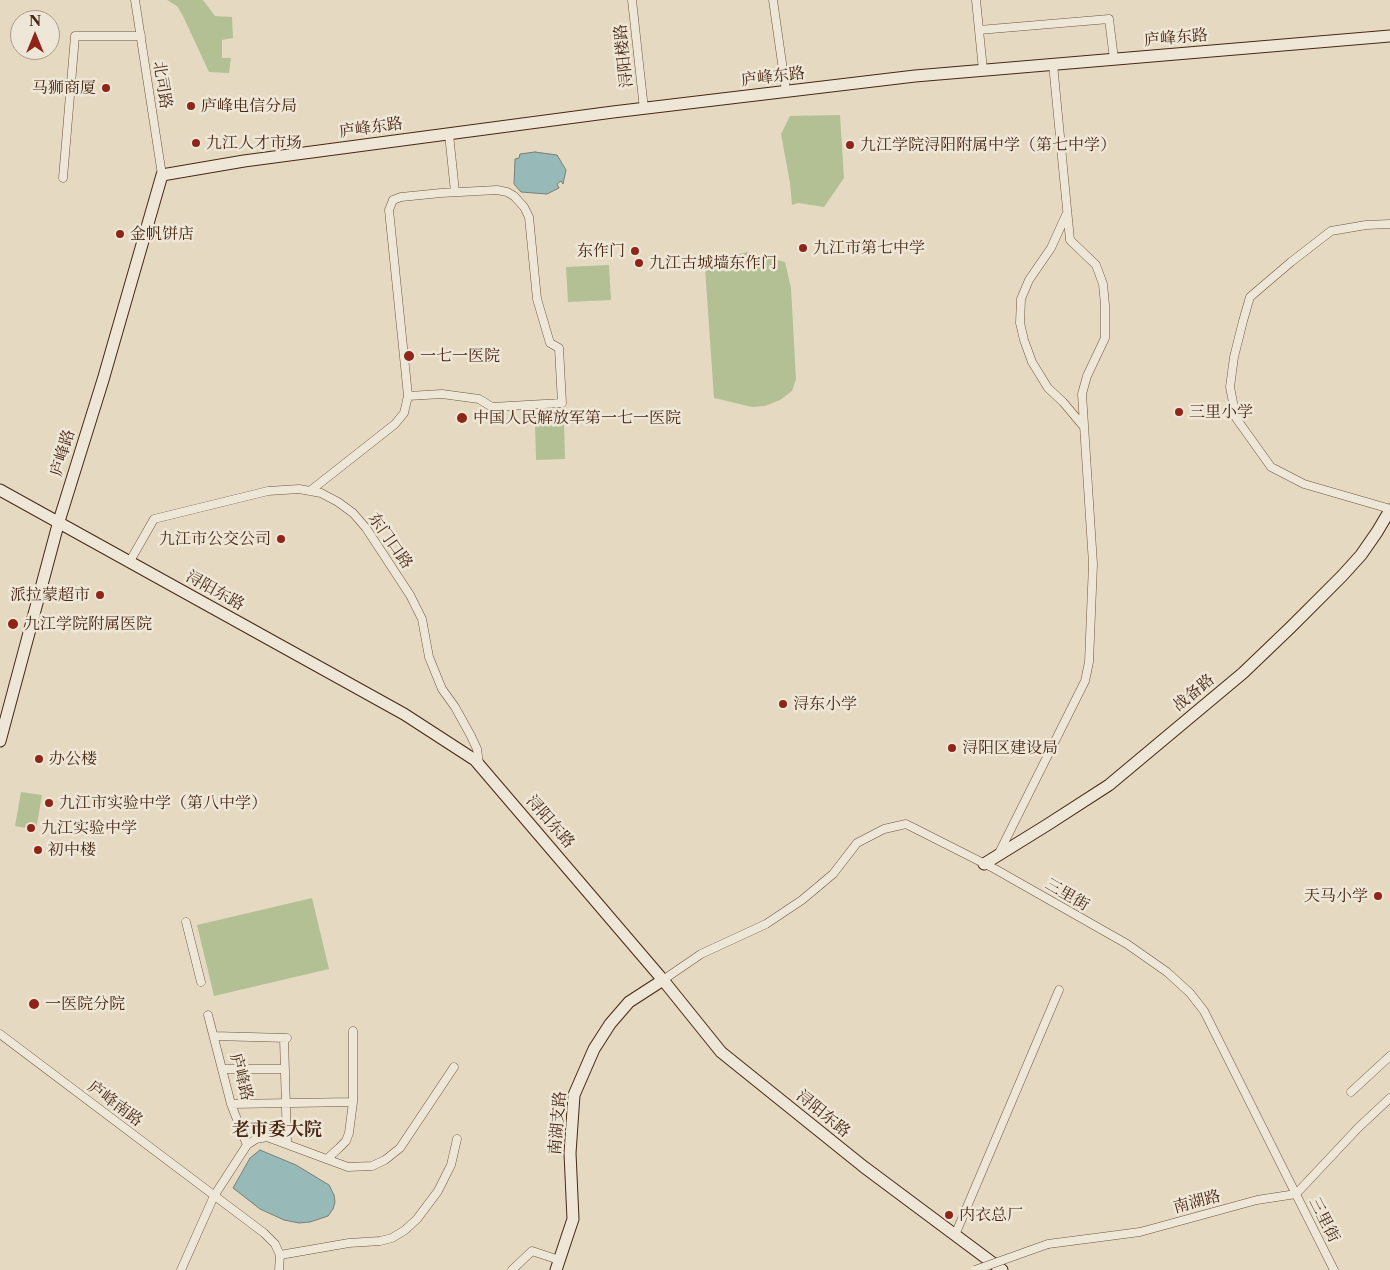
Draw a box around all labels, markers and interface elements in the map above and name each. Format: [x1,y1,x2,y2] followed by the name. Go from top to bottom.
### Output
[10,10,60,60] north arrow
[29,12,41,30] text: N
[611,23,637,89] street label: 浔阳楼路
[1143,26,1209,50] street label: 庐峰东路
[149,60,175,110] street label: 北司路
[740,64,806,90] street label: 庐峰东路
[32,78,96,98] place label: 马狮商厦
[100,82,112,94] marker: 马狮商厦
[201,96,297,116] place label: 庐峰电信分局
[185,100,197,112] marker: 庐峰电信分局
[338,114,404,142] street label: 庐峰东路
[206,133,302,153] place label: 九江人才市场
[860,135,1116,155] place label: 九江学院浔阳附属中学（第七中学）
[190,137,202,149] marker: 九江人才市场
[844,139,856,151] marker: 九江学院浔阳附属中学（第七中学）
[130,224,194,244] place label: 金帆饼店
[114,228,126,240] marker: 金帆饼店
[813,238,925,258] place label: 九江市第七中学
[577,241,625,261] place label: 东作门
[797,242,809,254] marker: 九江市第七中学
[629,245,641,257] marker: 东作门
[649,253,777,273] place label: 九江古城墙东作门
[633,257,645,269] marker: 九江古城墙东作门
[420,346,500,366] place label: 一七一医院
[402,349,416,363] marker: 一七一医院
[1189,402,1253,422] place label: 三里小学
[1173,406,1185,418] marker: 三里小学
[473,408,681,428] place label: 中国人民解放军第一七一医院
[455,411,469,425] marker: 中国人民解放军第一七一医院
[47,427,79,479] street label: 庐峰路
[364,509,416,573] street label: 东门口路
[159,529,271,549] place label: 九江市公交公司
[275,533,287,545] marker: 九江市公交公司
[182,567,248,615] street label: 浔阳东路
[10,585,90,605] place label: 派拉蒙超市
[94,589,106,601] marker: 派拉蒙超市
[24,614,152,634] place label: 九江学院附属医院
[6,617,20,631] marker: 九江学院附属医院
[1169,670,1219,716] street label: 战备路
[793,694,857,714] place label: 浔东小学
[777,698,789,710] marker: 浔东小学
[962,738,1058,758] place label: 浔阳区建设局
[946,742,958,754] marker: 浔阳区建设局
[49,749,97,769] place label: 办公楼
[33,753,45,765] marker: 办公楼
[522,792,578,852] street label: 浔阳东路
[59,793,267,813] place label: 九江市实验中学（第八中学）
[43,797,55,809] marker: 九江市实验中学（第八中学）
[41,818,137,838] place label: 九江实验中学
[25,822,37,834] marker: 九江实验中学
[48,840,96,860] place label: 初中楼
[32,844,44,856] marker: 初中楼
[1041,875,1093,915] street label: 三里街
[1304,886,1368,906] place label: 天马小学
[1372,890,1384,902] marker: 天马小学
[45,994,125,1014] place label: 一医院分院
[27,997,41,1011] marker: 一医院分院
[226,1051,256,1103] street label: 庐峰路
[84,1077,146,1131] street label: 庐峰南路
[792,1086,854,1142] street label: 浔阳东路
[546,1090,570,1156] street label: 南湖支路
[232,1119,322,1141] district label: 老市委大院
[1171,1187,1223,1217] street label: 南湖路
[1305,1194,1343,1246] street label: 三里街
[959,1205,1023,1225] place label: 内衣总厂
[943,1209,955,1221] marker: 内衣总厂

